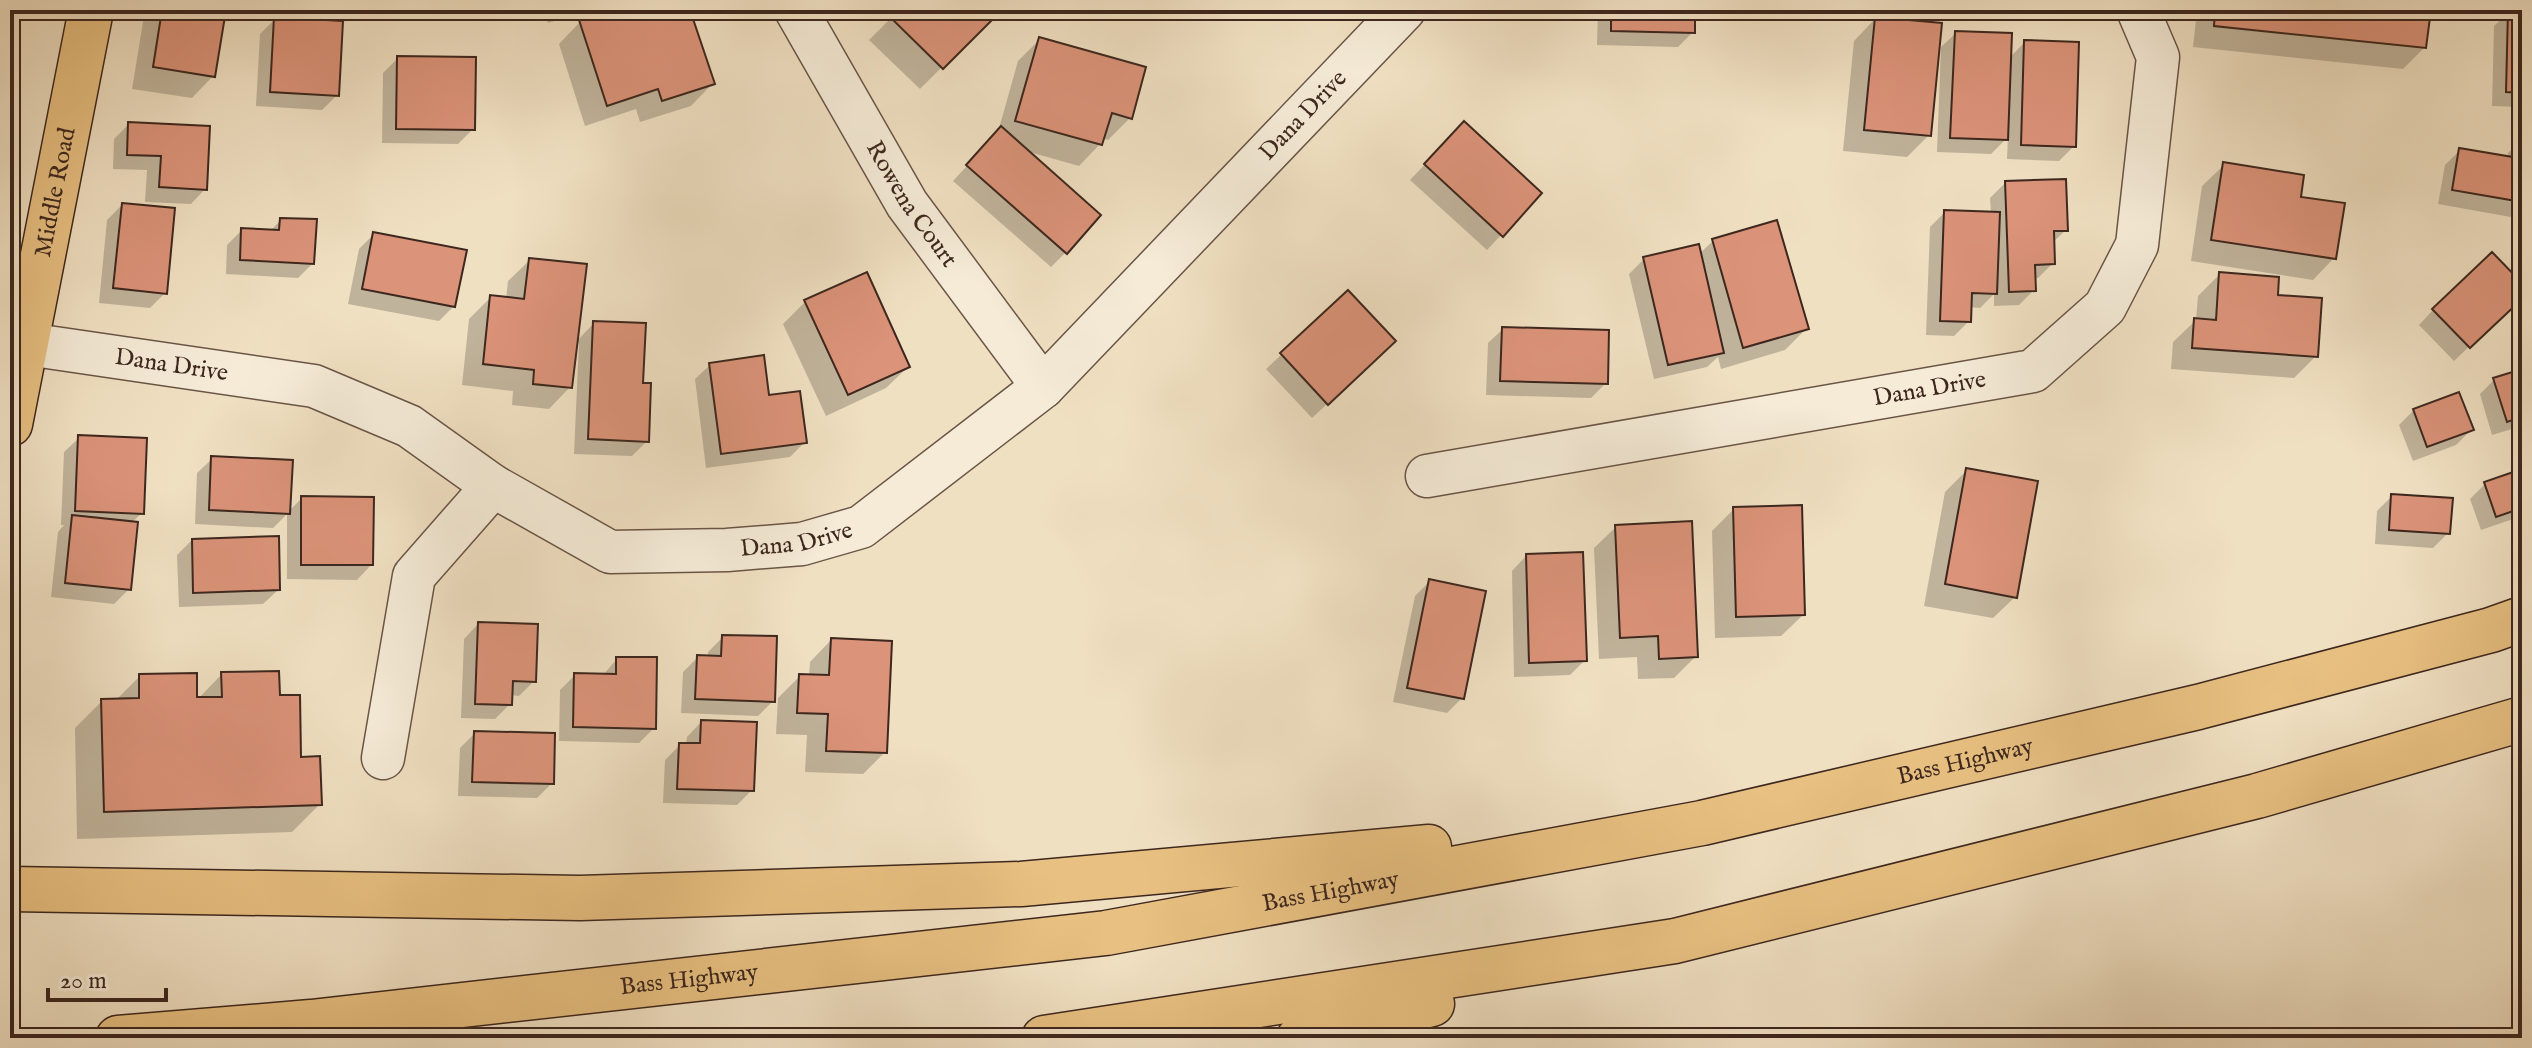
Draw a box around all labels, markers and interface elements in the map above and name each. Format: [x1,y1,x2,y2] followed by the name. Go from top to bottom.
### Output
[1252,64,1354,167] street label: Dana Drive
[27,125,83,260] street label: Middle Road
[859,135,964,274] street label: Rowena Court
[113,342,230,389] street label: Dana Drive
[1871,364,1988,414] street label: Dana Drive
[739,515,856,564] street label: Dana Drive
[1894,731,2036,792] street label: Bass Highway
[1260,864,1402,919] street label: Bass Highway
[48,952,166,1002] scale bar
[618,957,760,1003] street label: Bass Highway
[60,966,107,997] text: 20 m

